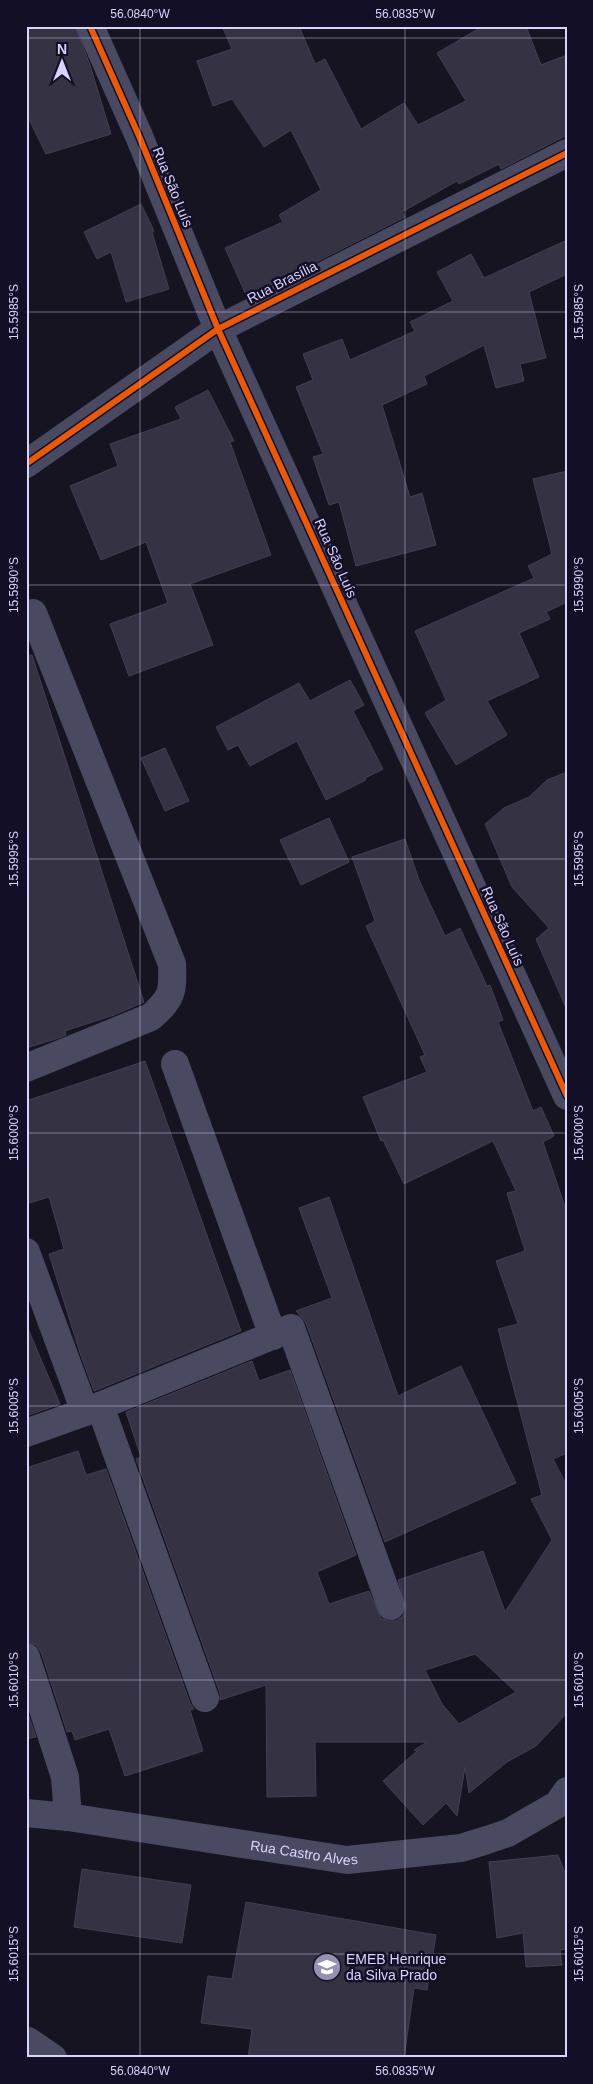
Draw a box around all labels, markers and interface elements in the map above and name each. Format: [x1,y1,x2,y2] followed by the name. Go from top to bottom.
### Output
[110,7,170,21] text: 56.0840°W
[375,7,435,21] text: 56.0835°W
[38,38,88,88] north arrow
[57,41,67,57] text: N
[150,145,196,229] street label: Rua São Luís
[244,257,320,306] street label: Rua Brasília
[7,284,21,340] text: 15.5985°S
[572,284,586,340] text: 15.5985°S
[311,516,361,600] street label: Rua São Luís
[7,557,21,613] text: 15.5990°S
[572,557,586,613] text: 15.5990°S
[7,831,21,887] text: 15.5995°S
[572,831,586,887] text: 15.5995°S
[478,884,528,968] street label: Rua São Luís
[7,1105,21,1161] text: 15.6000°S
[572,1105,586,1161] text: 15.6000°S
[7,1378,21,1434] text: 15.6005°S
[572,1378,586,1434] text: 15.6005°S
[7,1652,21,1708] text: 15.6010°S
[572,1652,586,1708] text: 15.6010°S
[249,1837,358,1868] street label: Rua Castro Alves
[7,1926,21,1982] text: 15.6015°S
[572,1926,586,1982] text: 15.6015°S
[346,1951,447,1983] place label: EMEB Henrique da Silva Prado
[312,1952,342,1982] school or university icon: EMEB Henrique da Silva Prado
[110,2064,170,2078] text: 56.0840°W
[375,2064,435,2078] text: 56.0835°W

